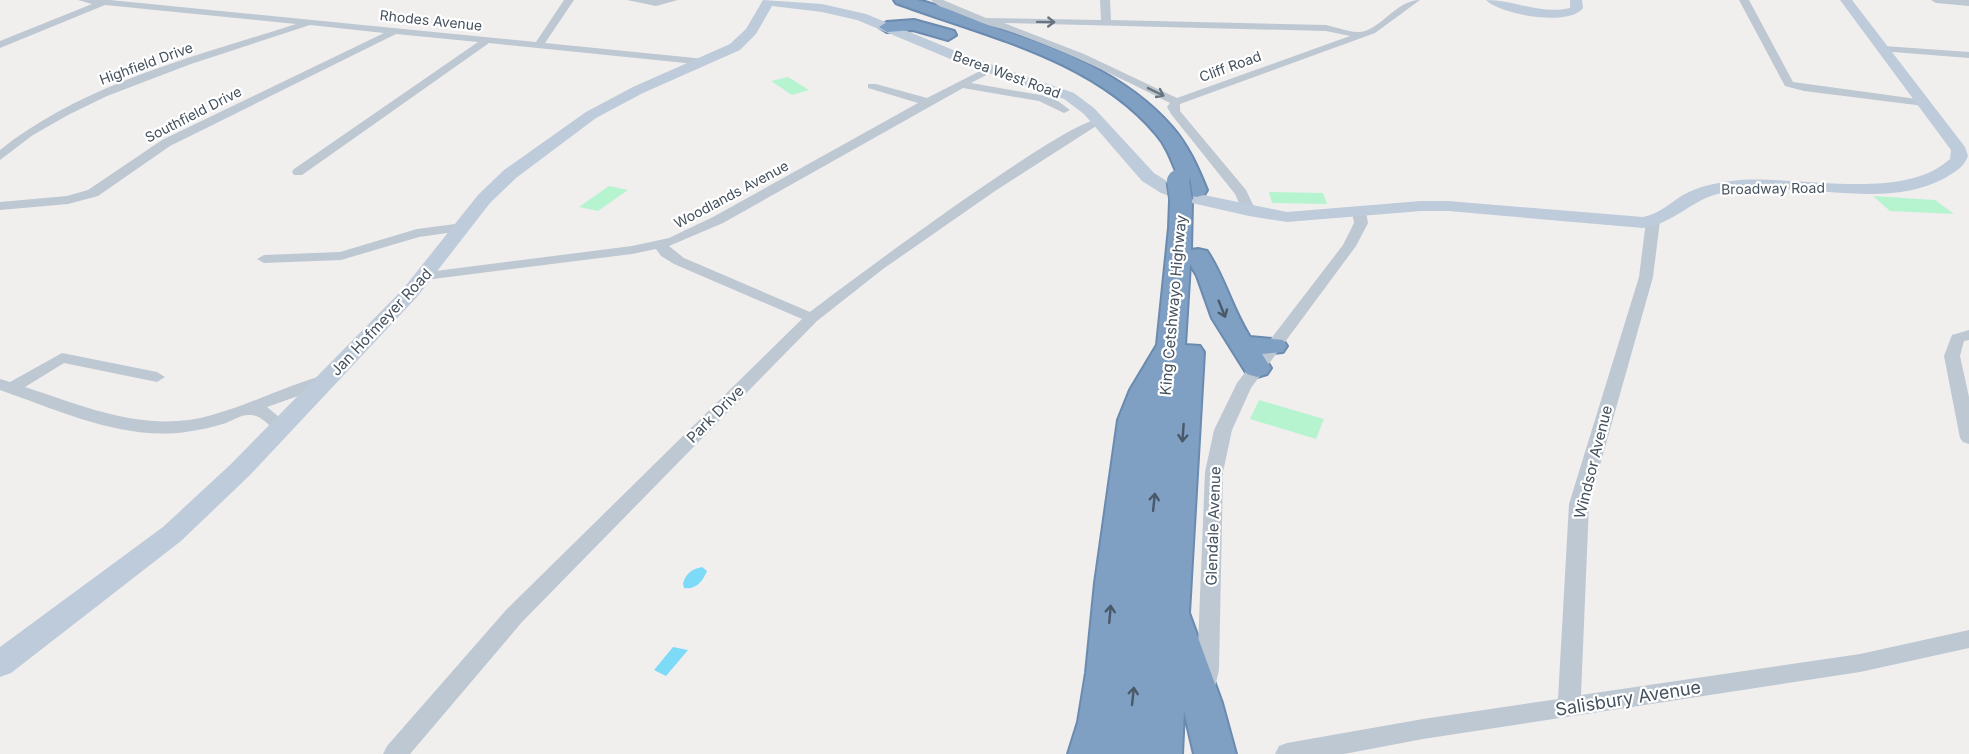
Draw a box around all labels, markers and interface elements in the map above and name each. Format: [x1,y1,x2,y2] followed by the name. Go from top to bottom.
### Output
[379,6,483,34] street label: Rhodes Avenue
[1036,17,1056,28] one-way arrow
[97,38,195,88] street label: Highfield Drive
[951,47,1063,101] street label: Berea West Road
[1197,47,1263,85] street label: Cliff Road
[142,82,244,146] street label: Southfield Drive
[1147,87,1165,99] one-way arrow
[671,157,791,231] street label: Woodlands Avenue
[1721,179,1825,197] street label: Broadway Road
[1156,213,1190,396] street label: King Cetshwayo Highway
[326,264,436,380] street label: Jan Hofmeyer Road
[1217,299,1228,318] one-way arrow
[682,381,748,447] street label: Park Drive
[1570,403,1616,521] street label: Windsor Avenue
[1177,422,1188,442] one-way arrow
[1201,466,1225,586] street label: Glendale Avenue
[1149,492,1160,512] one-way arrow
[1105,604,1116,624] one-way arrow
[1554,676,1702,720] street label: Salisbury Avenue
[1128,686,1139,706] one-way arrow

